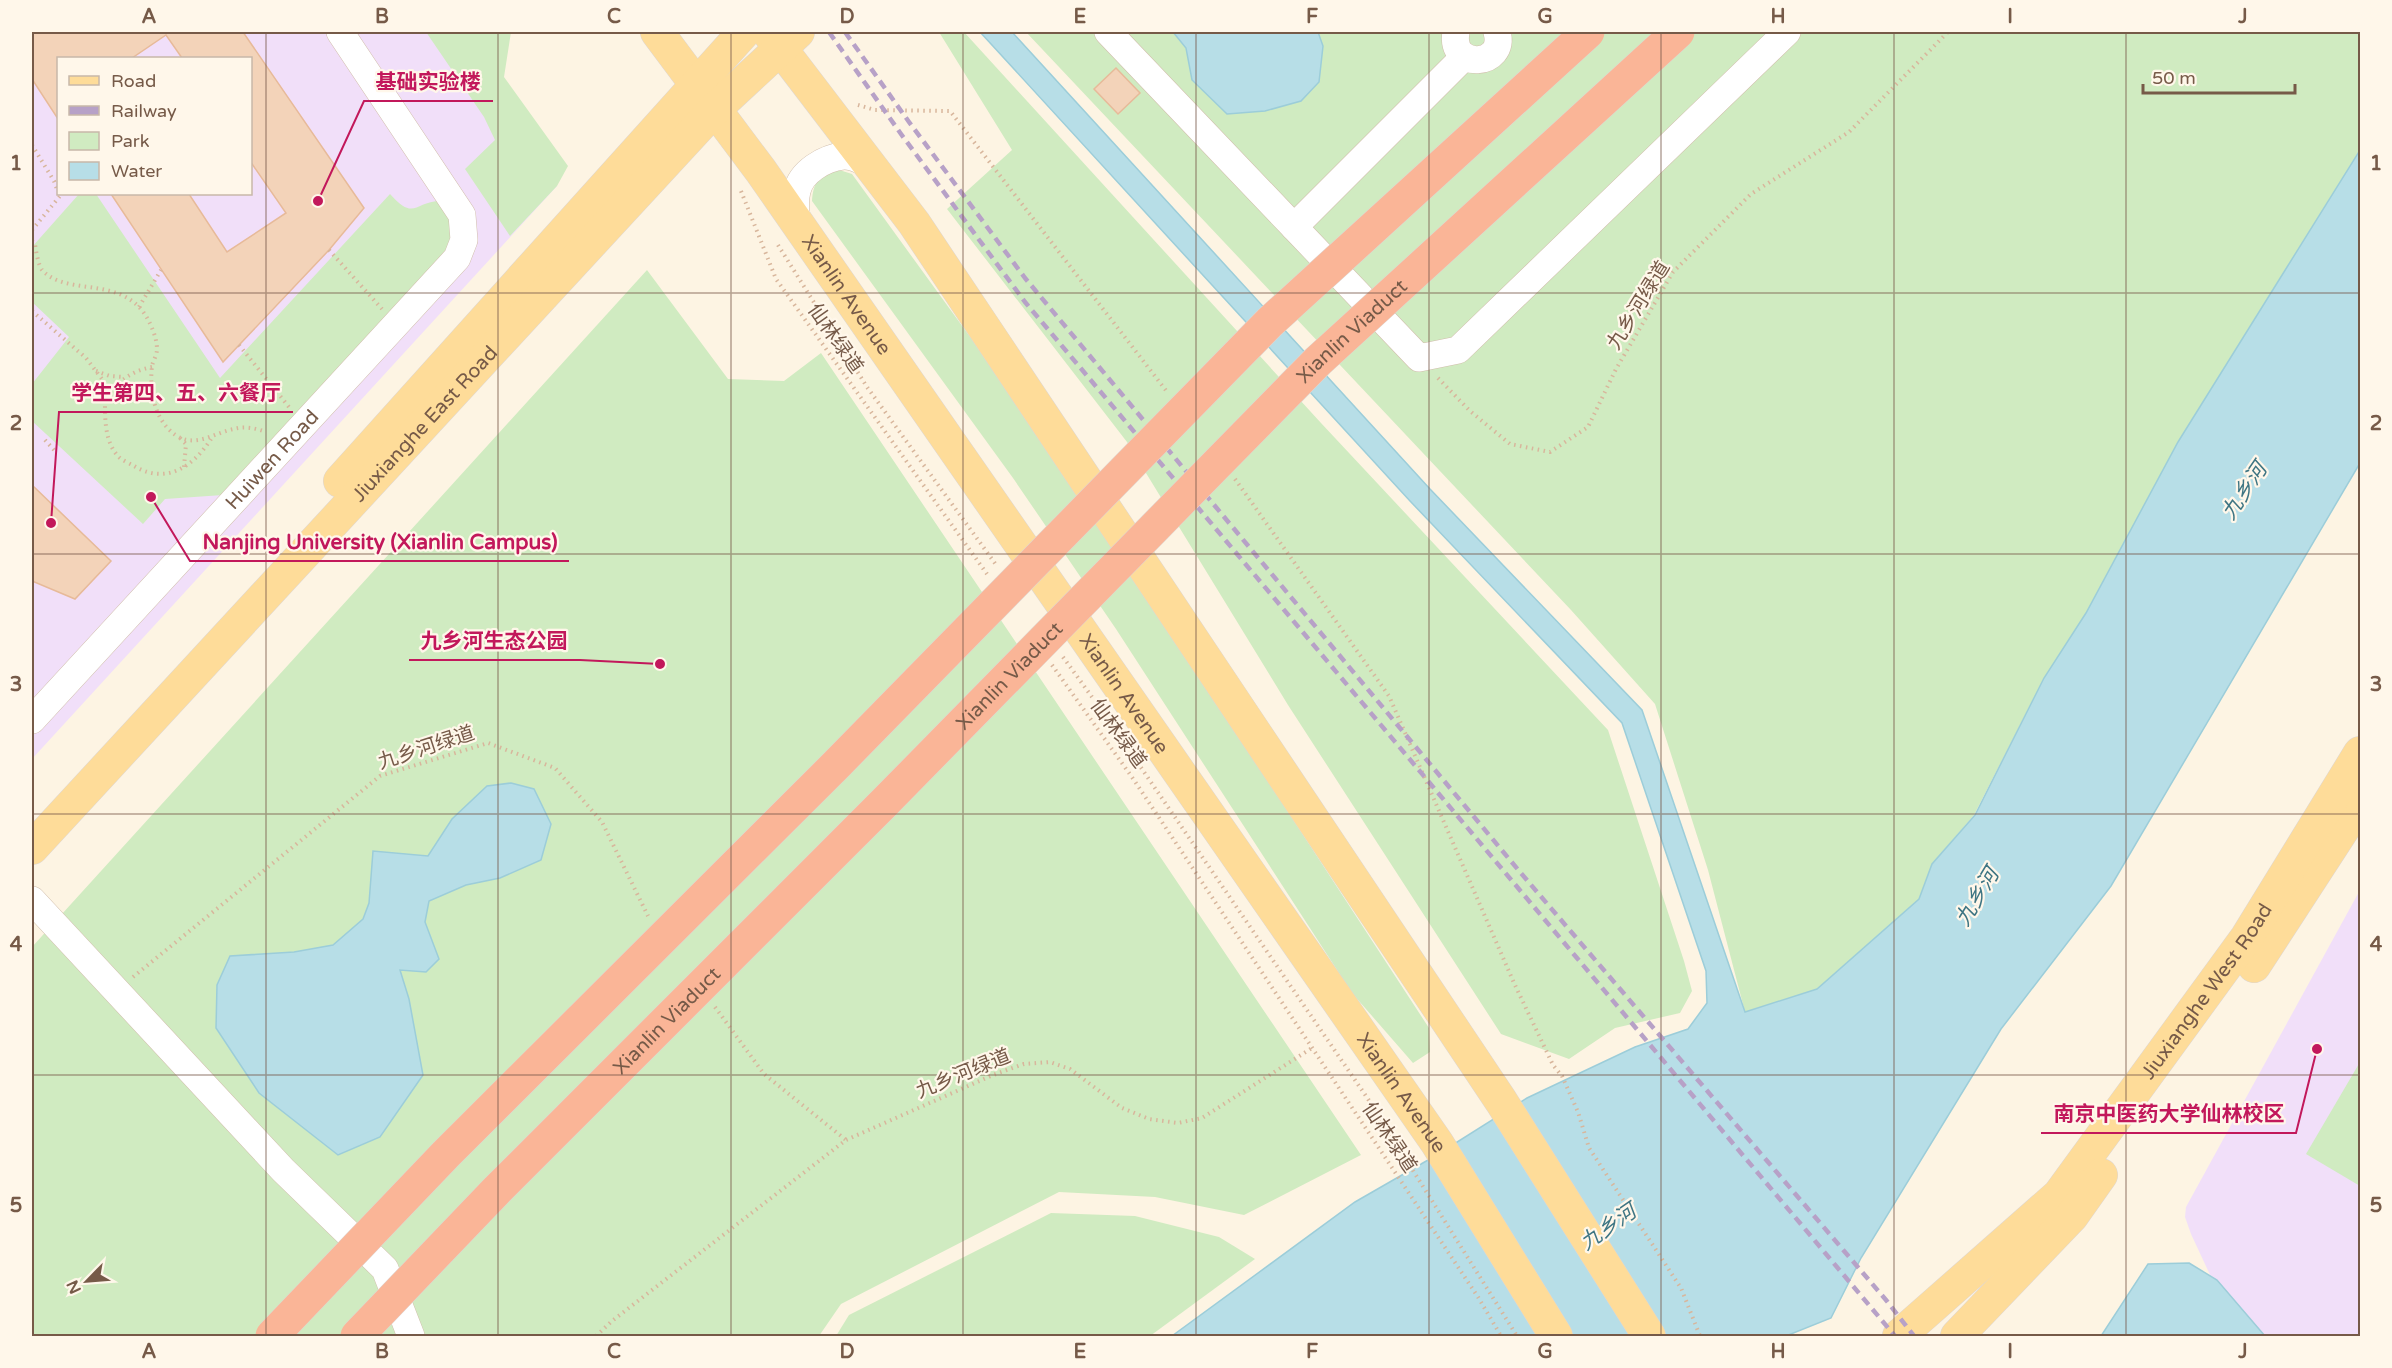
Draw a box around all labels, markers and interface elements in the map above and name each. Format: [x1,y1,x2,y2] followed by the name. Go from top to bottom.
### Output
[142,5,157,29] text: A
[375,5,389,29] text: B
[607,5,621,29] text: C
[839,5,855,29] text: D
[1074,5,1087,29] text: E
[1306,5,1318,29] text: F
[1537,5,1553,29] text: G
[1770,5,1786,29] text: H
[2007,5,2013,29] text: I
[2237,5,2248,29] text: J
[57,57,252,195] legend
[2143,57,2294,95] scale bar
[364,62,493,101] callout: 基础实验楼
[2152,67,2196,89] text: 50 m
[111,70,156,92] text: Road
[376,70,481,95] text: 基础实验楼
[111,100,177,122] text: Railway
[111,130,150,152] text: Park
[10,152,22,176] text: 1
[2370,152,2382,176] text: 1
[111,160,162,182] text: Water
[796,230,896,360] street label: Xianlin Avenue
[1602,257,1676,354] street label: 九乡河绿道
[1292,274,1413,389] street label: Xianlin Viaduct
[802,299,868,378] street label: 仙林绿道
[347,341,503,507] street label: Jiuxianghe East Road
[59,373,293,412] callout: 学生第四、五、六餐厅
[71,381,281,406] text: 学生第四、五、六餐厅
[221,405,324,515] street label: Huiwen Road
[10,412,22,436] text: 2
[2370,412,2382,436] text: 2
[2216,455,2275,524] water label: 九乡河
[190,522,569,561] callout: Nanjing University (Xianlin Campus)
[202,530,558,555] text: Nanjing University (Xianlin Campus)
[951,617,1068,736] street label: Xianlin Viaduct
[409,621,580,660] callout: 九乡河生态公园
[421,629,568,654] text: 九乡河生态公园
[1073,629,1174,759] street label: Xianlin Avenue
[10,673,22,697] text: 3
[2370,673,2382,697] text: 3
[1085,694,1151,773] street label: 仙林绿道
[375,721,478,775] street label: 九乡河绿道
[1950,860,2006,931] water label: 九乡河
[2136,899,2278,1084] street label: Jiuxianghe West Road
[10,933,23,957] text: 4
[2370,933,2383,957] text: 4
[608,962,726,1080] street label: Xianlin Viaduct
[1351,1028,1451,1157] street label: Xianlin Avenue
[913,1044,1014,1104] street label: 九乡河绿道
[2041,1094,2296,1133] callout: 南京中医药大学仙林校区
[1357,1098,1421,1177] street label: 仙林绿道
[2054,1102,2285,1127] text: 南京中医药大学仙林校区
[10,1194,22,1218] text: 5
[2370,1194,2382,1218] text: 5
[1575,1197,1645,1256] water label: 九乡河
[57,1251,117,1311] north arrow
[63,1277,86,1297] text: N
[142,1340,157,1364] text: A
[375,1340,389,1364] text: B
[607,1340,621,1364] text: C
[839,1340,855,1364] text: D
[1074,1340,1087,1364] text: E
[1306,1340,1318,1364] text: F
[1537,1340,1553,1364] text: G
[1770,1340,1786,1364] text: H
[2007,1340,2013,1364] text: I
[2237,1340,2248,1364] text: J

